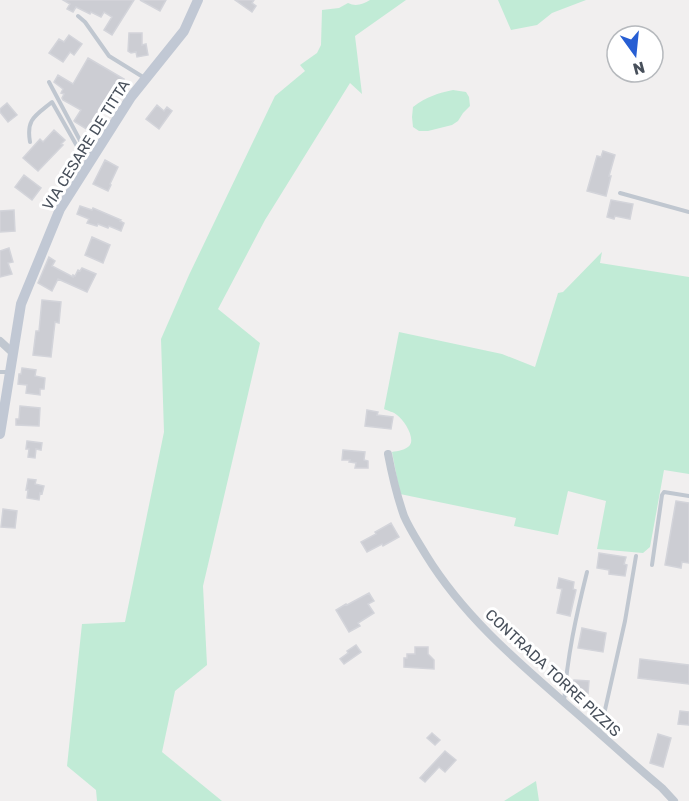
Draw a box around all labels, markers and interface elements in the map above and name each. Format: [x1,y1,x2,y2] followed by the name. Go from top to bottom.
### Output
[605,24,665,84] north arrow
[631,57,647,79] text: N
[39,77,133,213] street label: VIA CESARE DE TITTA
[482,606,624,740] street label: CONTRADA TORRE PIZZIS

